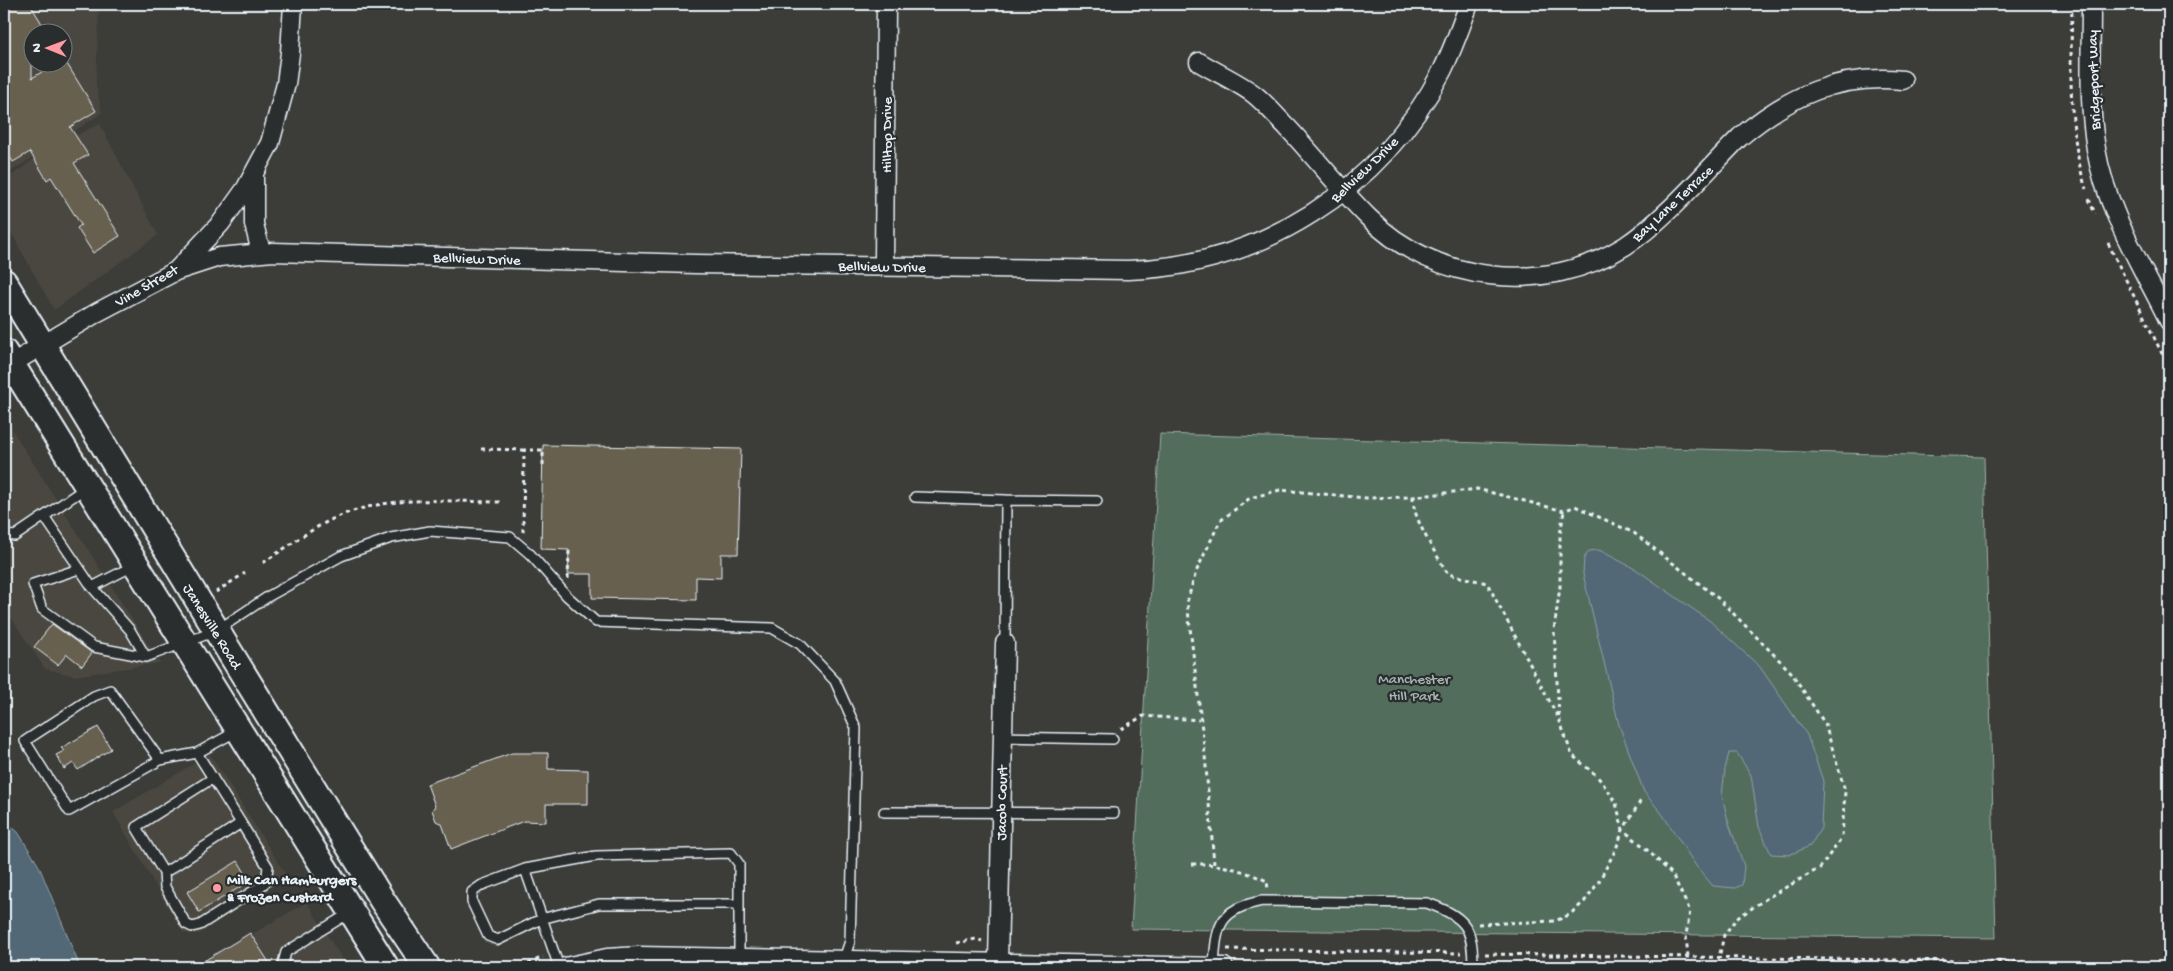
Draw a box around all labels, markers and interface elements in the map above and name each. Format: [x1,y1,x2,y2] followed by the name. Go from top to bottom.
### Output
[22,22,72,72] north arrow
[2084,29,2106,131] street label: Bridgeport Way
[29,43,46,53] text: N
[879,97,897,173] street label: Hilltop Drive
[1327,133,1403,208] street label: Bellview Drive
[1628,162,1718,247] street label: Bay Lane Terrace
[432,249,521,271] street label: Bellview Drive
[837,258,926,278] street label: Bellview Drive
[111,260,183,313] street label: Vine Street
[178,581,245,674] street label: Janesville Road
[1378,671,1451,706] park label: Manchester Hill Park
[993,764,1013,841] street label: Jacob Court
[227,872,358,907] place label: Milk Can Hamburgers & Frozen Custard
[211,882,223,894] marker: Milk Can Hamburgers & Frozen Custard

